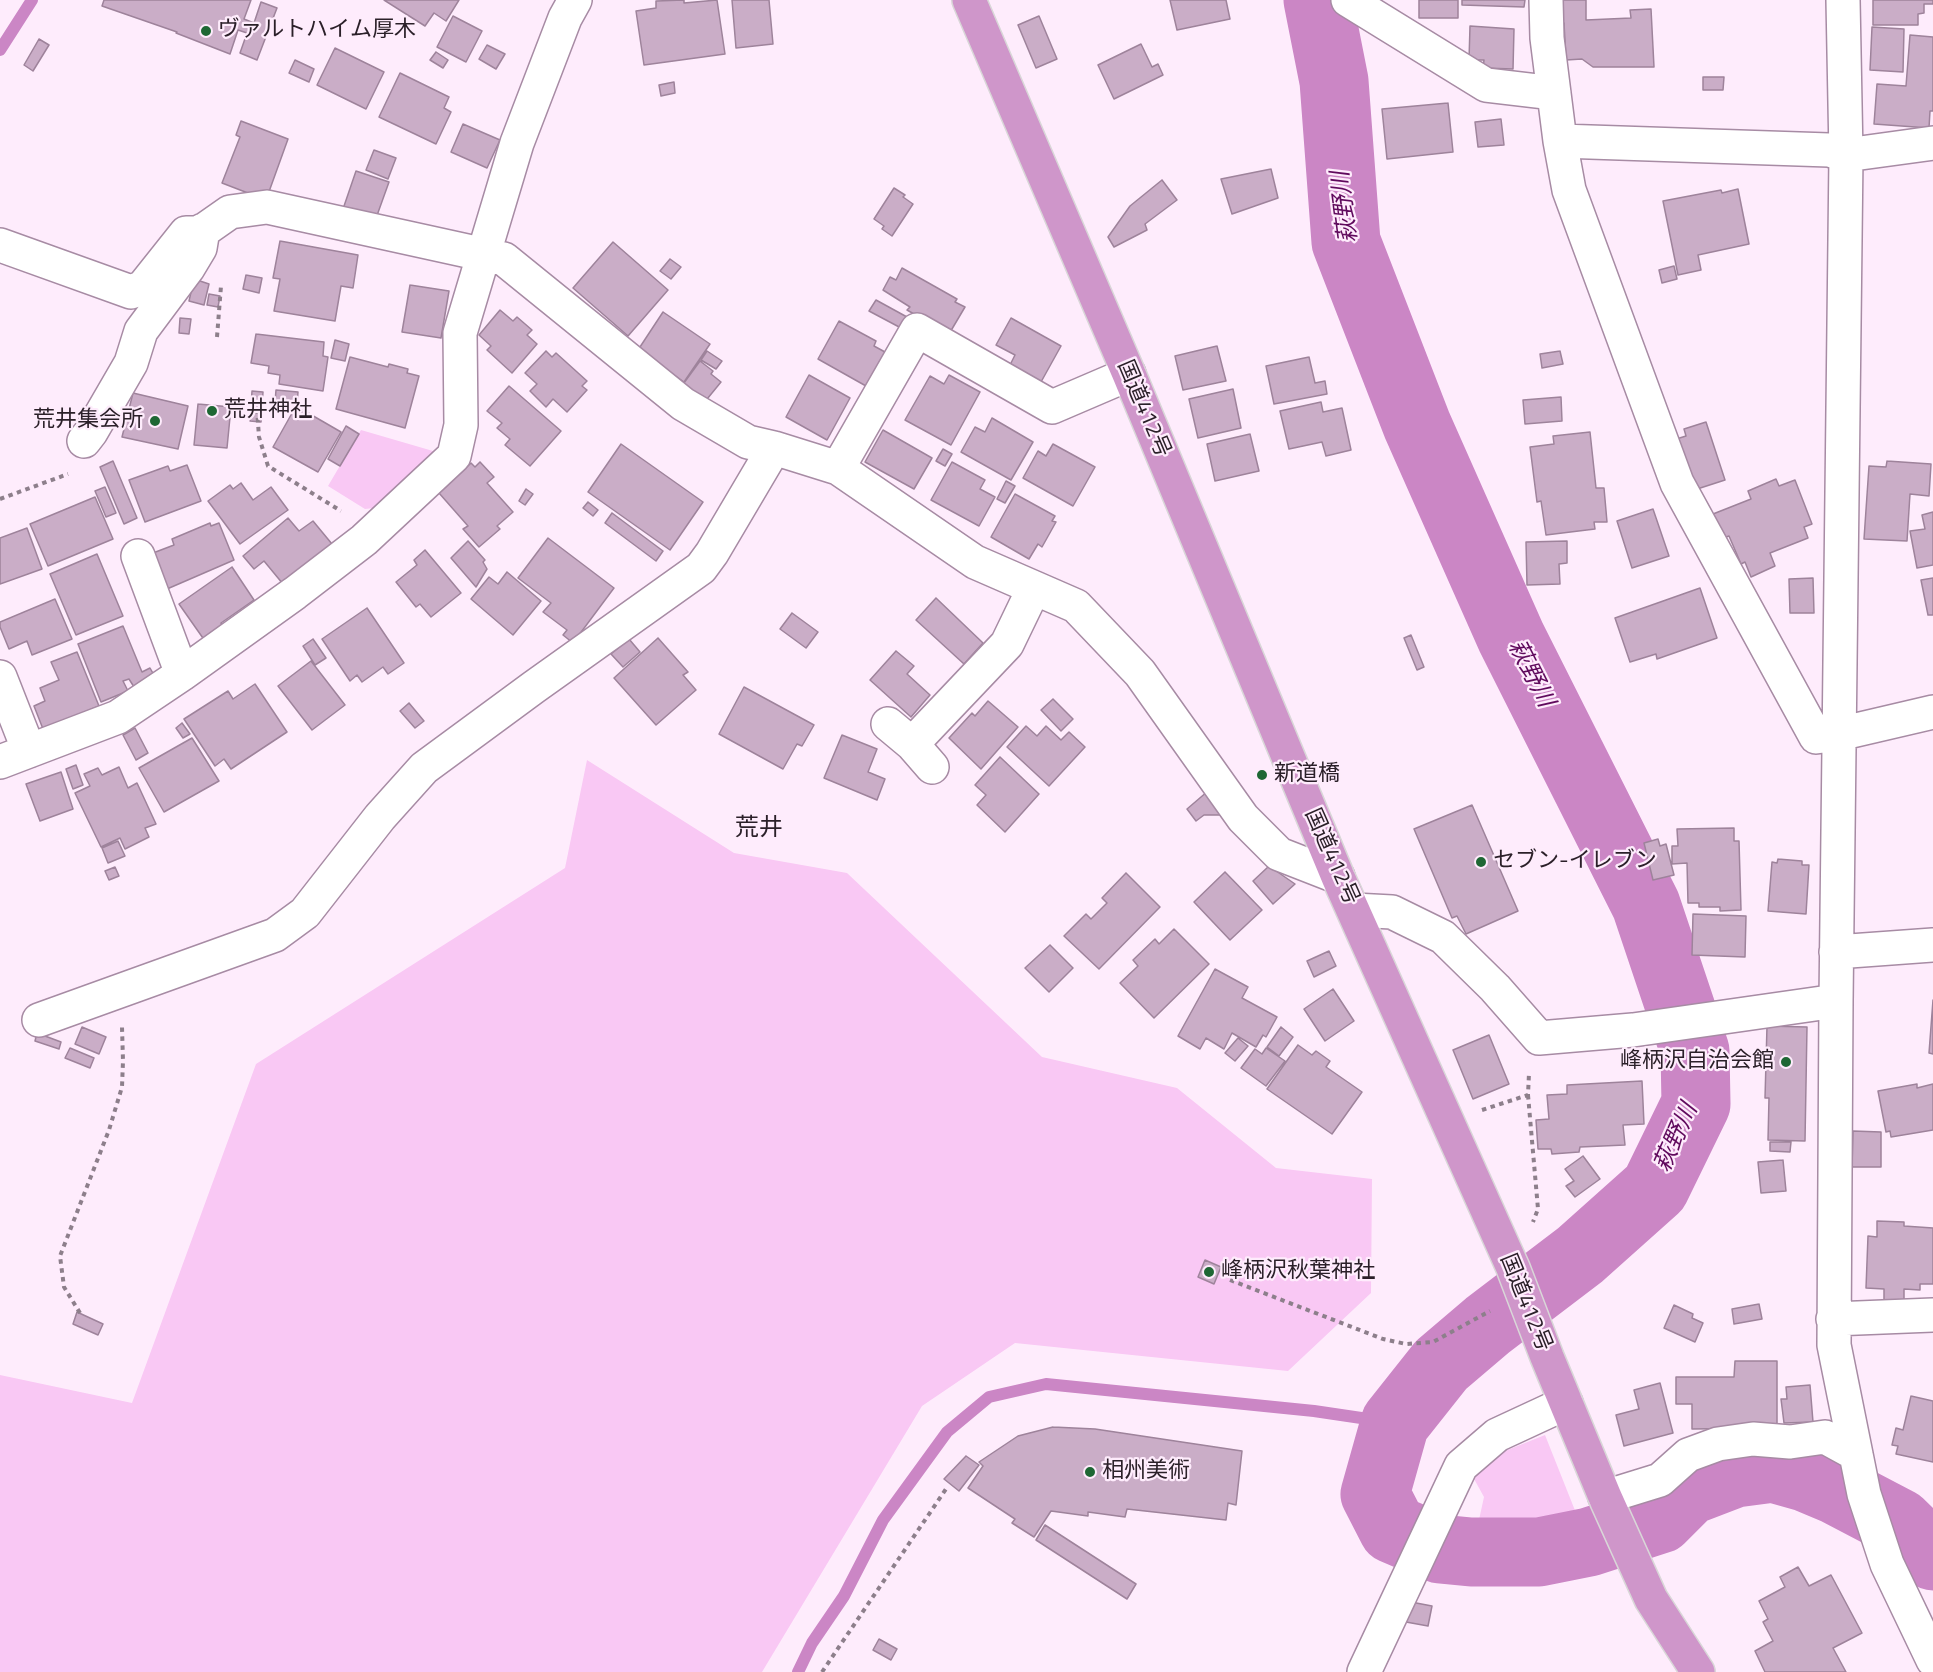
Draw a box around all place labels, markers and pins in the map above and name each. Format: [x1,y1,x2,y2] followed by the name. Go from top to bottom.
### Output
[218,18,416,44] place label: ヴァルトハイム厚木
[199,24,213,38] marker: ヴァルトハイム厚木
[224,398,312,424] place label: 荒井神社
[205,404,219,418] marker: 荒井神社
[33,408,143,434] place label: 荒井集会所
[148,414,162,428] marker: 荒井集会所
[1274,762,1340,788] place label: 新道橋
[1255,768,1269,782] marker: 新道橋
[1493,849,1657,875] place label: セブン-イレブン
[1474,855,1488,869] marker: セブン-イレブン
[1620,1049,1774,1075] place label: 峰柄沢自治会館
[1779,1055,1793,1069] marker: 峰柄沢自治会館
[1221,1259,1375,1285] place label: 峰柄沢秋葉神社
[1202,1265,1216,1279] marker: 峰柄沢秋葉神社
[1102,1459,1190,1485] place label: 相州美術
[1083,1465,1097,1479] marker: 相州美術

